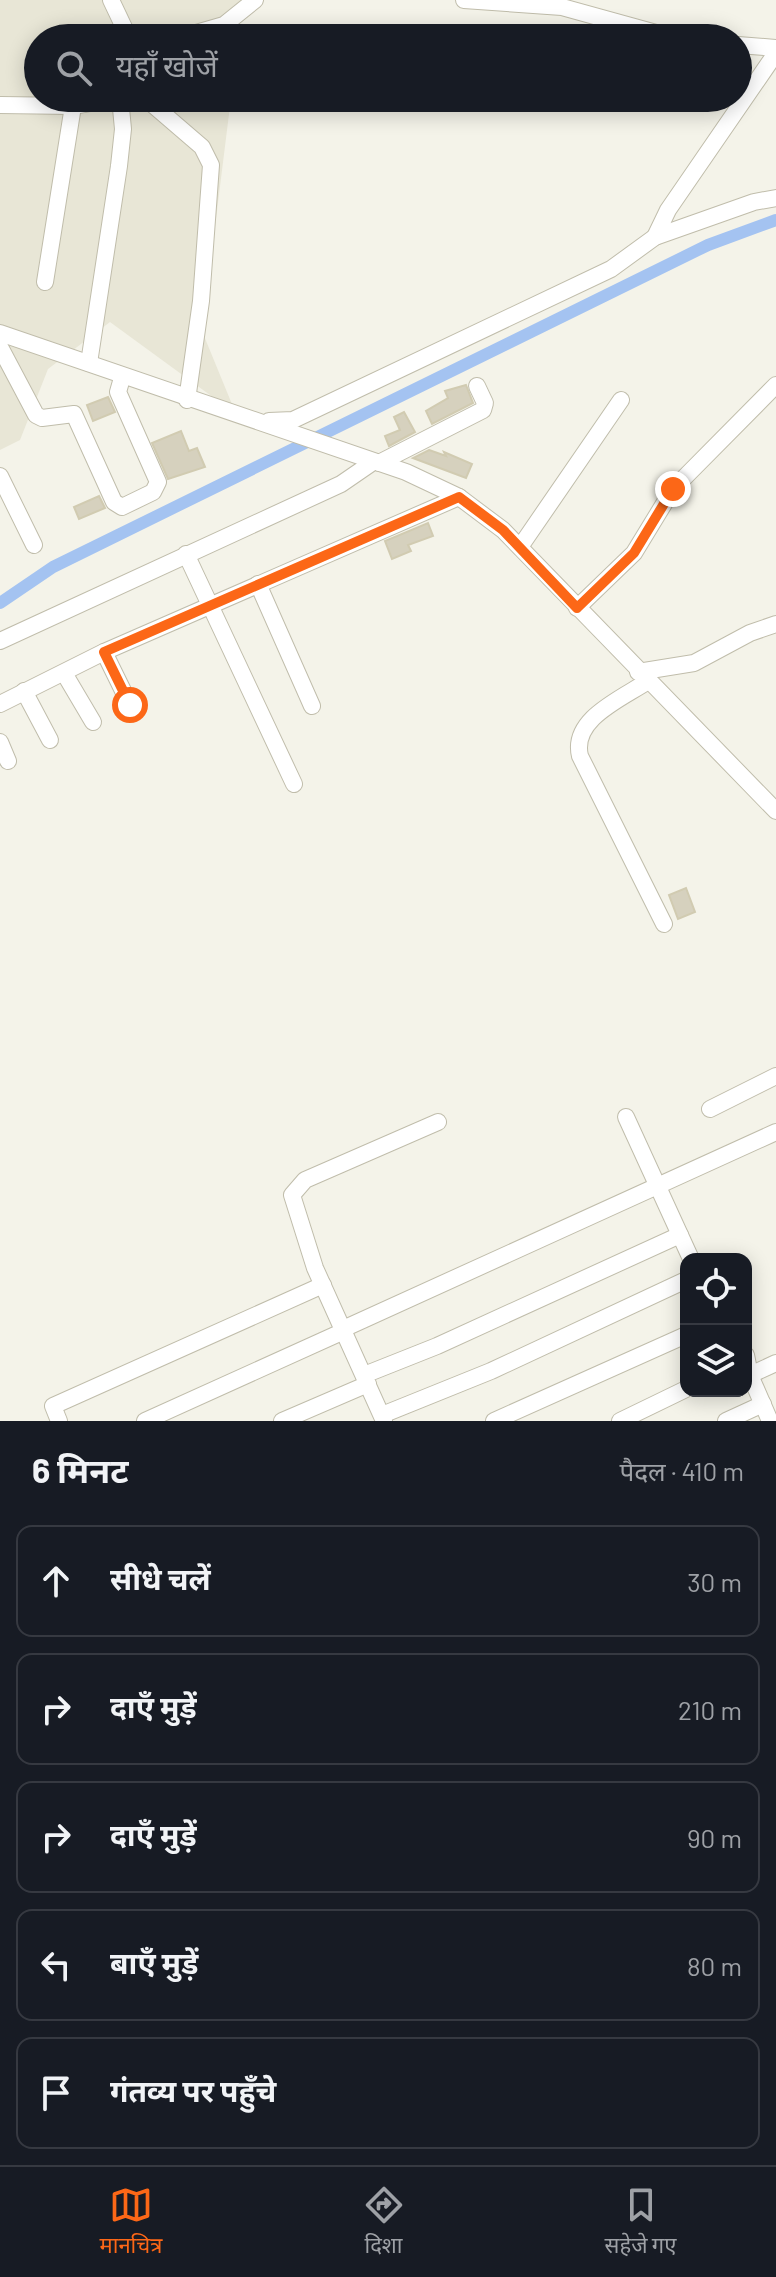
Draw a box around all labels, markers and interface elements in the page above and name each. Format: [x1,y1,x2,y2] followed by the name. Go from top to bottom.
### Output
[24,24,752,112] search box
[52,46,96,90] icon: search
[116,47,218,83] text: यहाँ खोजें
[655,471,691,507] route end
[112,687,148,723] route start
[680,1253,752,1397] map controls
[680,1253,752,1325] button: locate
[680,1325,752,1397] button: layers
[32,1449,128,1490] text: 6 मिनट
[620,1455,744,1486] text: पैदल · 410 m
[34,1559,78,1603] icon: ahead
[110,1560,211,1596] text: सीधे चलें
[687,1566,742,1597] text: 30 m
[34,1687,78,1731] icon: right
[110,1688,197,1724] text: दाएँ मुड़ें
[678,1694,742,1725] text: 210 m
[34,1815,78,1859] icon: right
[110,1816,197,1852] text: दाएँ मुड़ें
[687,1822,742,1853] text: 90 m
[34,1943,78,1987] icon: left
[110,1944,198,1980] text: बाएँ मुड़ें
[687,1950,742,1981] text: 80 m
[34,2071,78,2115] icon: arrive
[110,2072,276,2108] text: गंतव्य पर पहुँचे
[100,2183,162,2262] tab: मानचित्र
[362,2183,406,2262] tab: दिशा
[605,2183,676,2262] tab: सहेजे गए

